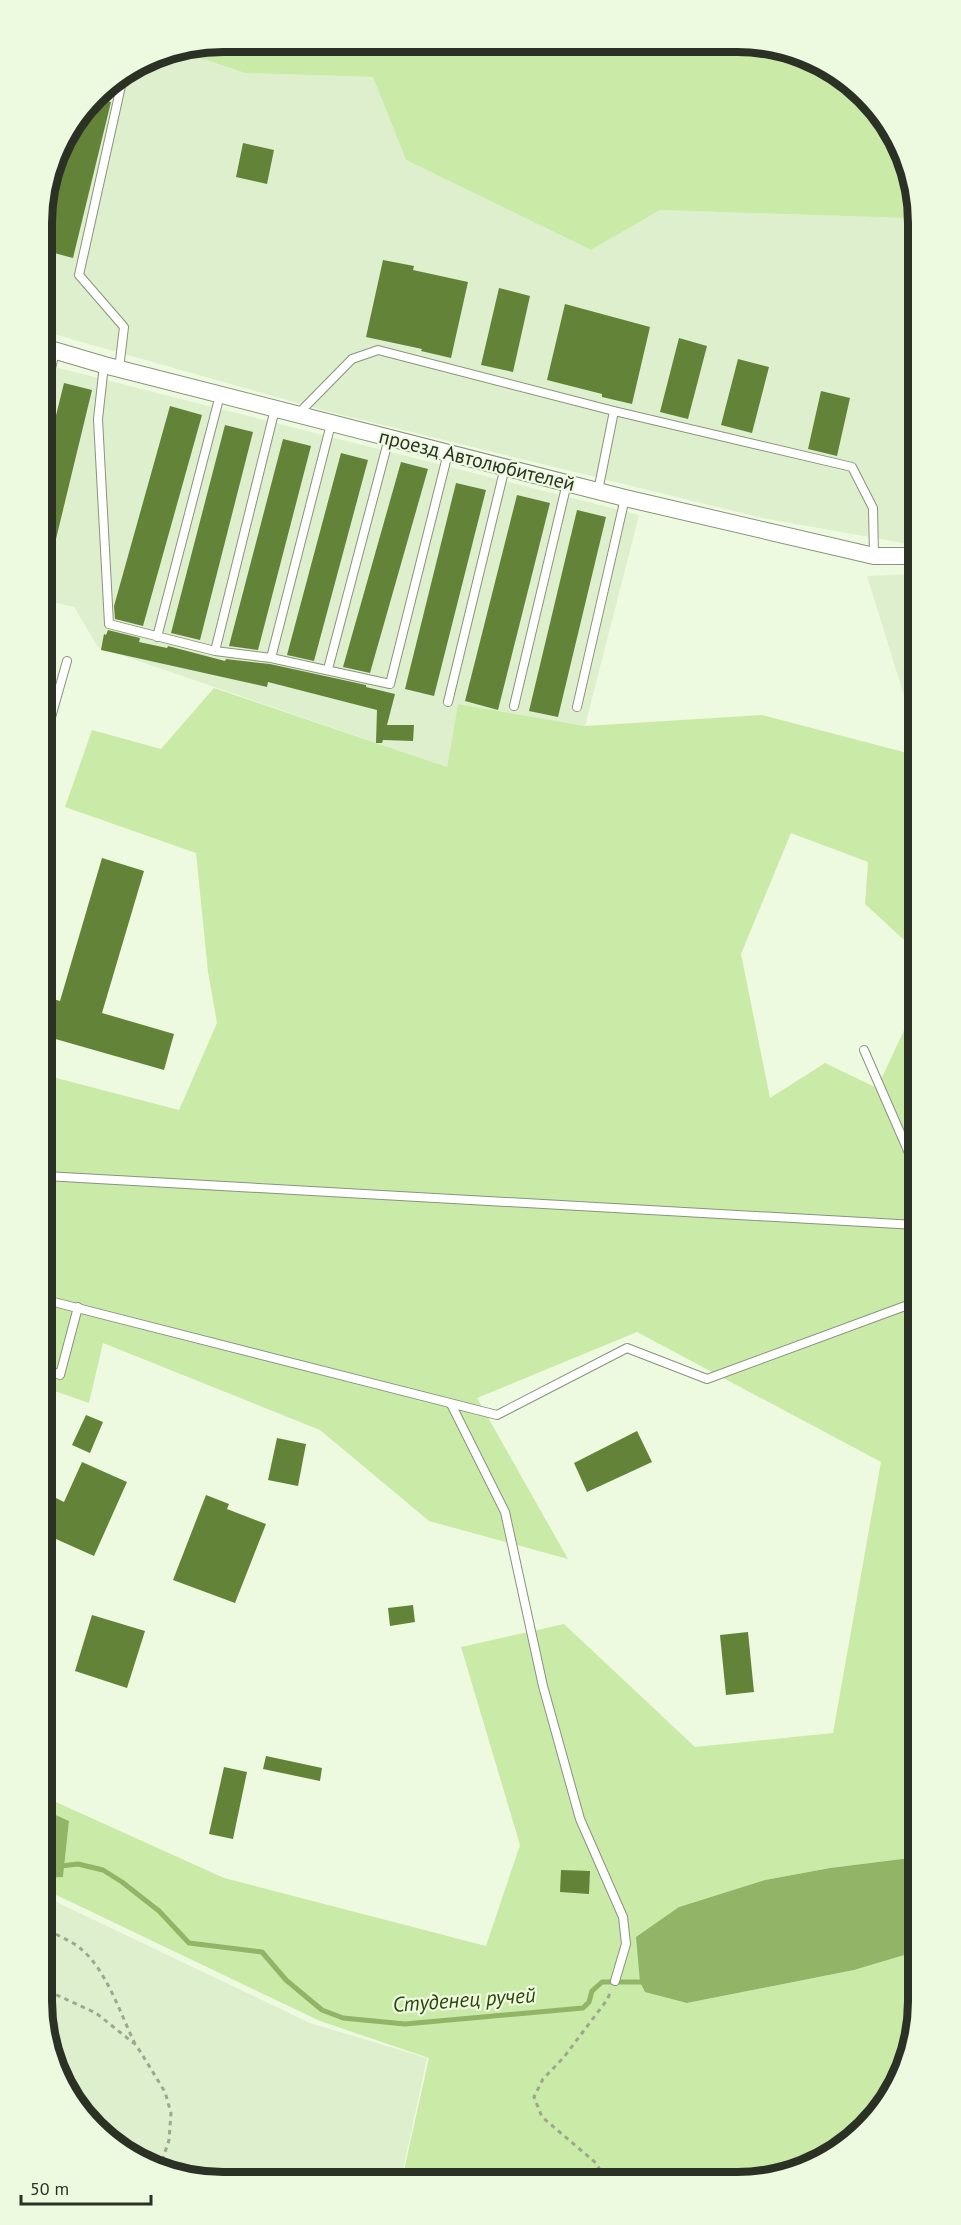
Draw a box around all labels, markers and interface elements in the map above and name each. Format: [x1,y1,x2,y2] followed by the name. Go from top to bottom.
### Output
[376,423,578,497] street label: проезд Автолюбителей
[392,1981,537,2018] water label: Студенец ручей
[21,2168,152,2206] scale bar
[30,2177,69,2200] text: 50 m

